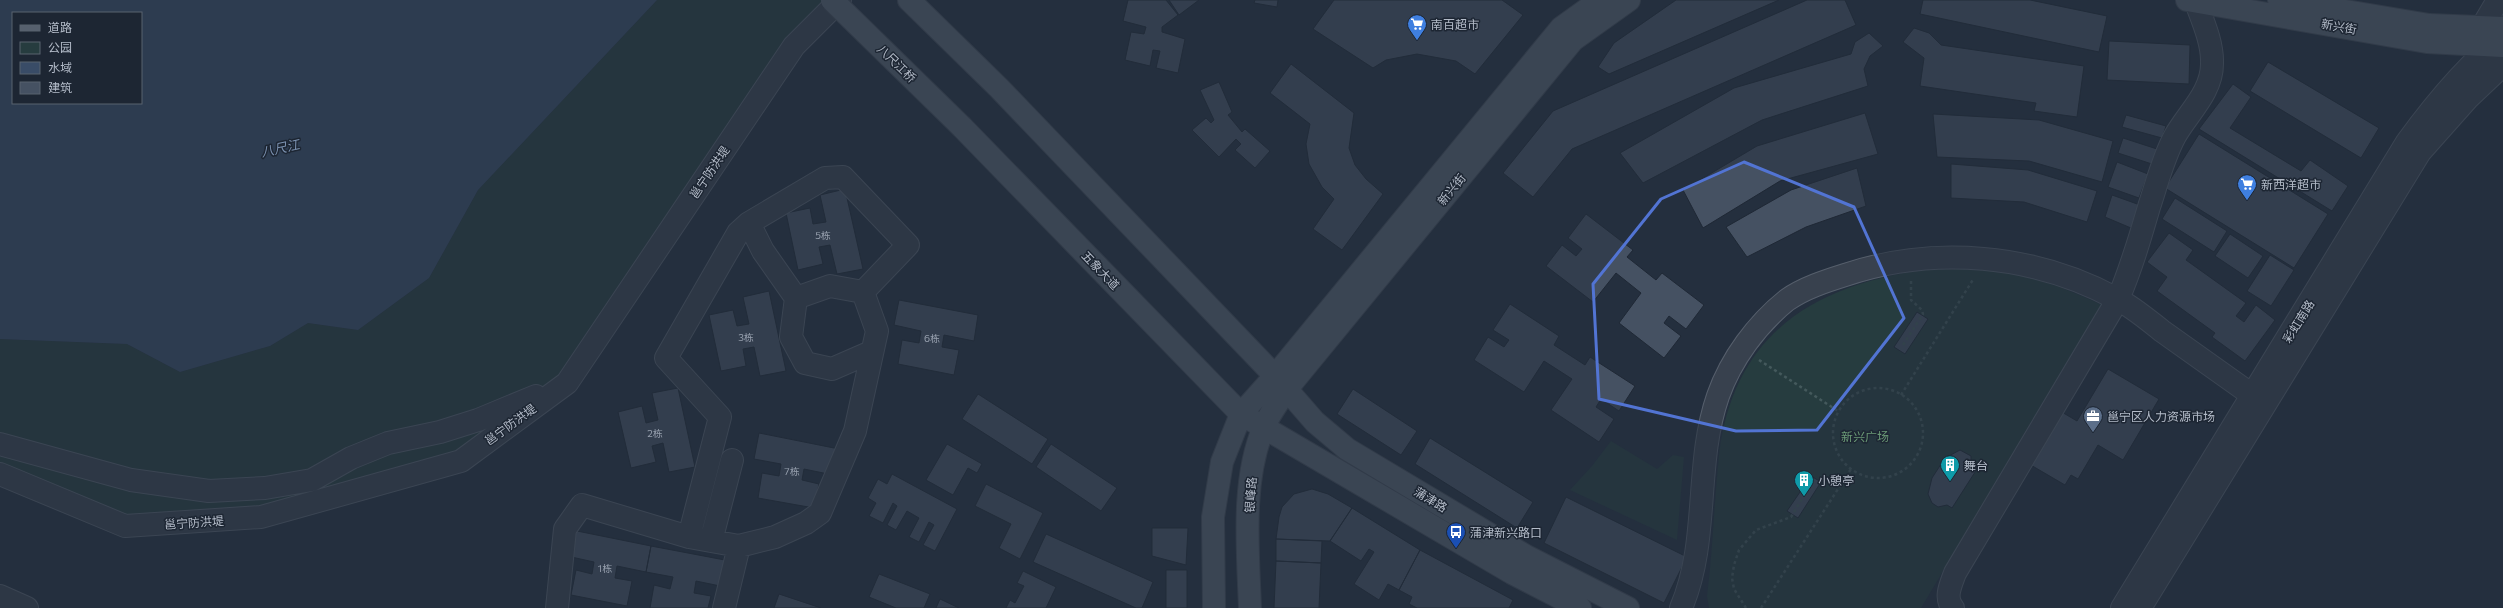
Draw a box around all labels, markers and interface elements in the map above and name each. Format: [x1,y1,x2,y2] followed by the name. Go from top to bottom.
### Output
[12,12,142,104] legend
[1406,13,1428,41] supermarket icon: 南百超市
[2320,16,2358,36] street label: 新兴街
[1431,17,1479,31] place label: 南百超市
[48,20,72,34] text: 道路
[48,40,72,54] text: 公园
[875,41,919,85] street label: 八尺江桥
[48,60,72,74] text: 水域
[48,80,72,94] text: 建筑
[259,136,303,160] water label: 八尺江
[686,143,732,201] street label: 邕宁防洪堤
[1434,171,1468,207] street label: 新兴街
[2236,173,2258,201] supermarket icon: 新西洋超市
[2261,177,2321,191] place label: 新西洋超市
[815,229,831,241] house number: 5栋
[1079,248,1123,292] street label: 五象大道
[2279,297,2317,345] street label: 彩虹南路
[738,331,754,343] house number: 3栋
[924,332,940,344] house number: 6栋
[482,401,538,447] street label: 邕宁防洪堤
[2082,405,2104,433] office icon: 邕宁区人力资源市场
[2107,409,2215,423] place label: 邕宁区人力资源市场
[647,427,663,439] house number: 2栋
[1841,429,1889,443] park label: 新兴广场
[1939,454,1961,482] building icon: 舞台
[1964,458,1988,472] place label: 舞台
[784,465,800,477] house number: 7栋
[1793,469,1815,497] building icon: 小憩亭
[1818,473,1854,487] place label: 小憩亭
[1242,477,1258,513] street label: 银峰路
[1412,484,1450,514] street label: 蒲津路
[164,513,224,531] street label: 邕宁防洪堤
[1445,521,1467,549] bus stop icon: 蒲津新兴路口
[1470,525,1542,539] place label: 蒲津新兴路口
[598,562,612,574] house number: 1栋

